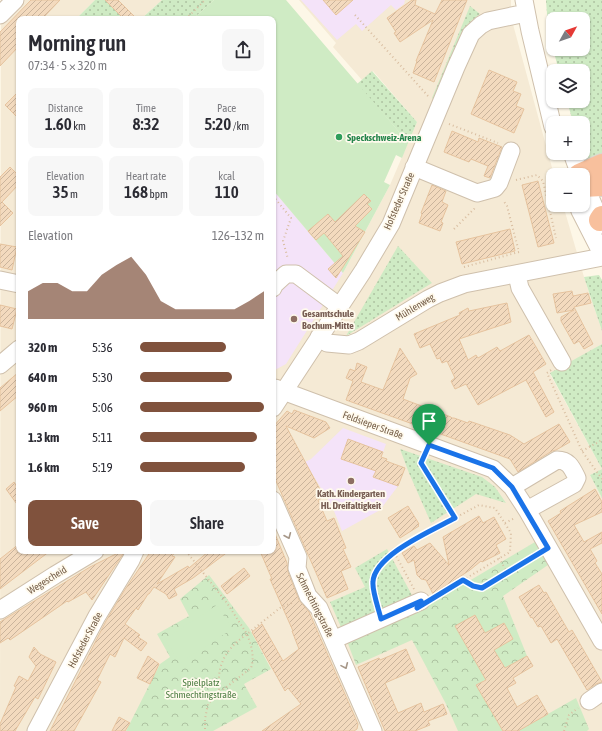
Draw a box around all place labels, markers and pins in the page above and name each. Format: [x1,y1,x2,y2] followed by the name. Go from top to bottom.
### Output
[334,132,344,142] marker: Speckschweiz-Arena
[347,132,422,143] place label: Speckschweiz-Arena
[302,308,355,331] place label: Gesamtschule Bochum-Mitte
[289,314,299,324] marker: Gesamtschule Bochum-Mitte
[412,404,446,445] pin
[346,476,356,486] marker: Kath. Kindergarten Hl. Dreifaltigkeit
[317,488,385,511] place label: Kath. Kindergarten Hl. Dreifaltigkeit

